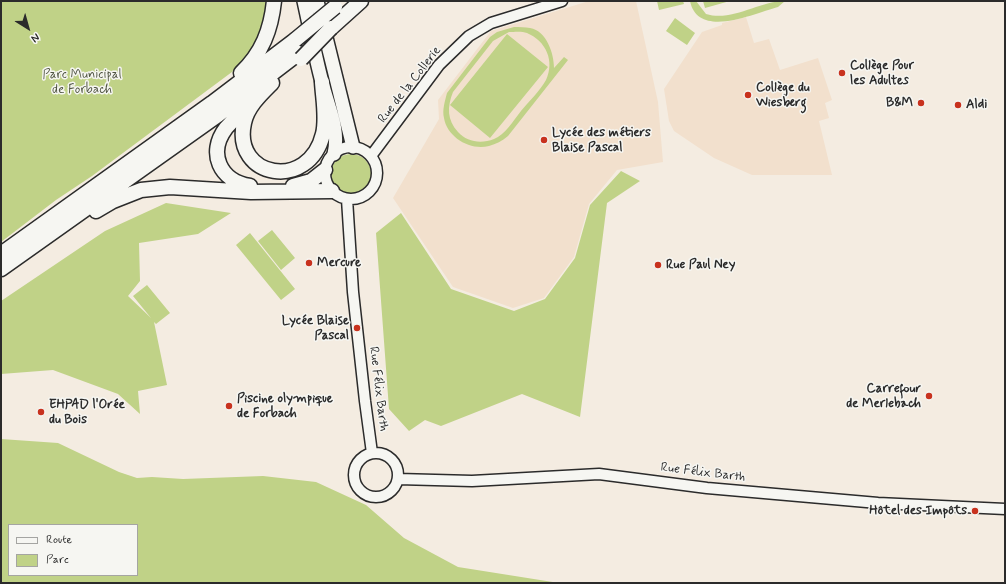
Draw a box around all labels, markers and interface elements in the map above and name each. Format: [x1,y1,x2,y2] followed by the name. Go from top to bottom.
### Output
[8,8,48,48] north arrow
[28,30,42,45] text: N
[375,43,445,127] street label: Rue de la Collerie
[850,58,914,89] place label: Collège Pour les Adultes
[42,67,122,98] park label: Parc Municipal de Forbach
[837,68,847,78] marker: Collège Pour les Adultes
[756,80,810,111] place label: Collège du Wiesberg
[743,90,753,100] marker: Collège du Wiesberg
[886,95,913,111] place label: B&M
[966,97,987,113] place label: Aldi
[916,98,926,108] marker: B&M
[953,100,963,110] marker: Aldi
[552,125,651,156] place label: Lycée des métiers Blaise Pascal
[539,135,549,145] marker: Lycée des métiers Blaise Pascal
[317,255,361,271] place label: Mercure
[666,257,735,273] place label: Rue Paul Ney
[304,258,314,268] marker: Mercure
[653,260,663,270] marker: Rue Paul Ney
[282,313,349,344] place label: Lycée Blaise Pascal
[352,323,362,333] marker: Lycée Blaise Pascal
[365,346,391,432] street label: Rue Félix Barth
[846,381,921,412] place label: Carrefour de Merlebach
[237,391,333,422] place label: Piscine olympique de Forbach
[924,391,934,401] marker: Carrefour de Merlebach
[49,397,125,428] place label: EHPAD l'Orée du Bois
[224,401,234,411] marker: Piscine olympique de Forbach
[36,407,46,417] marker: EHPAD l'Orée du Bois
[660,460,746,486] street label: Rue Félix Barth
[869,503,967,519] place label: Hôtel des Impôts
[970,506,980,516] marker: Hôtel des Impôts
[8,524,138,576] legend
[46,532,72,548] text: Route
[46,552,69,568] text: Parc

